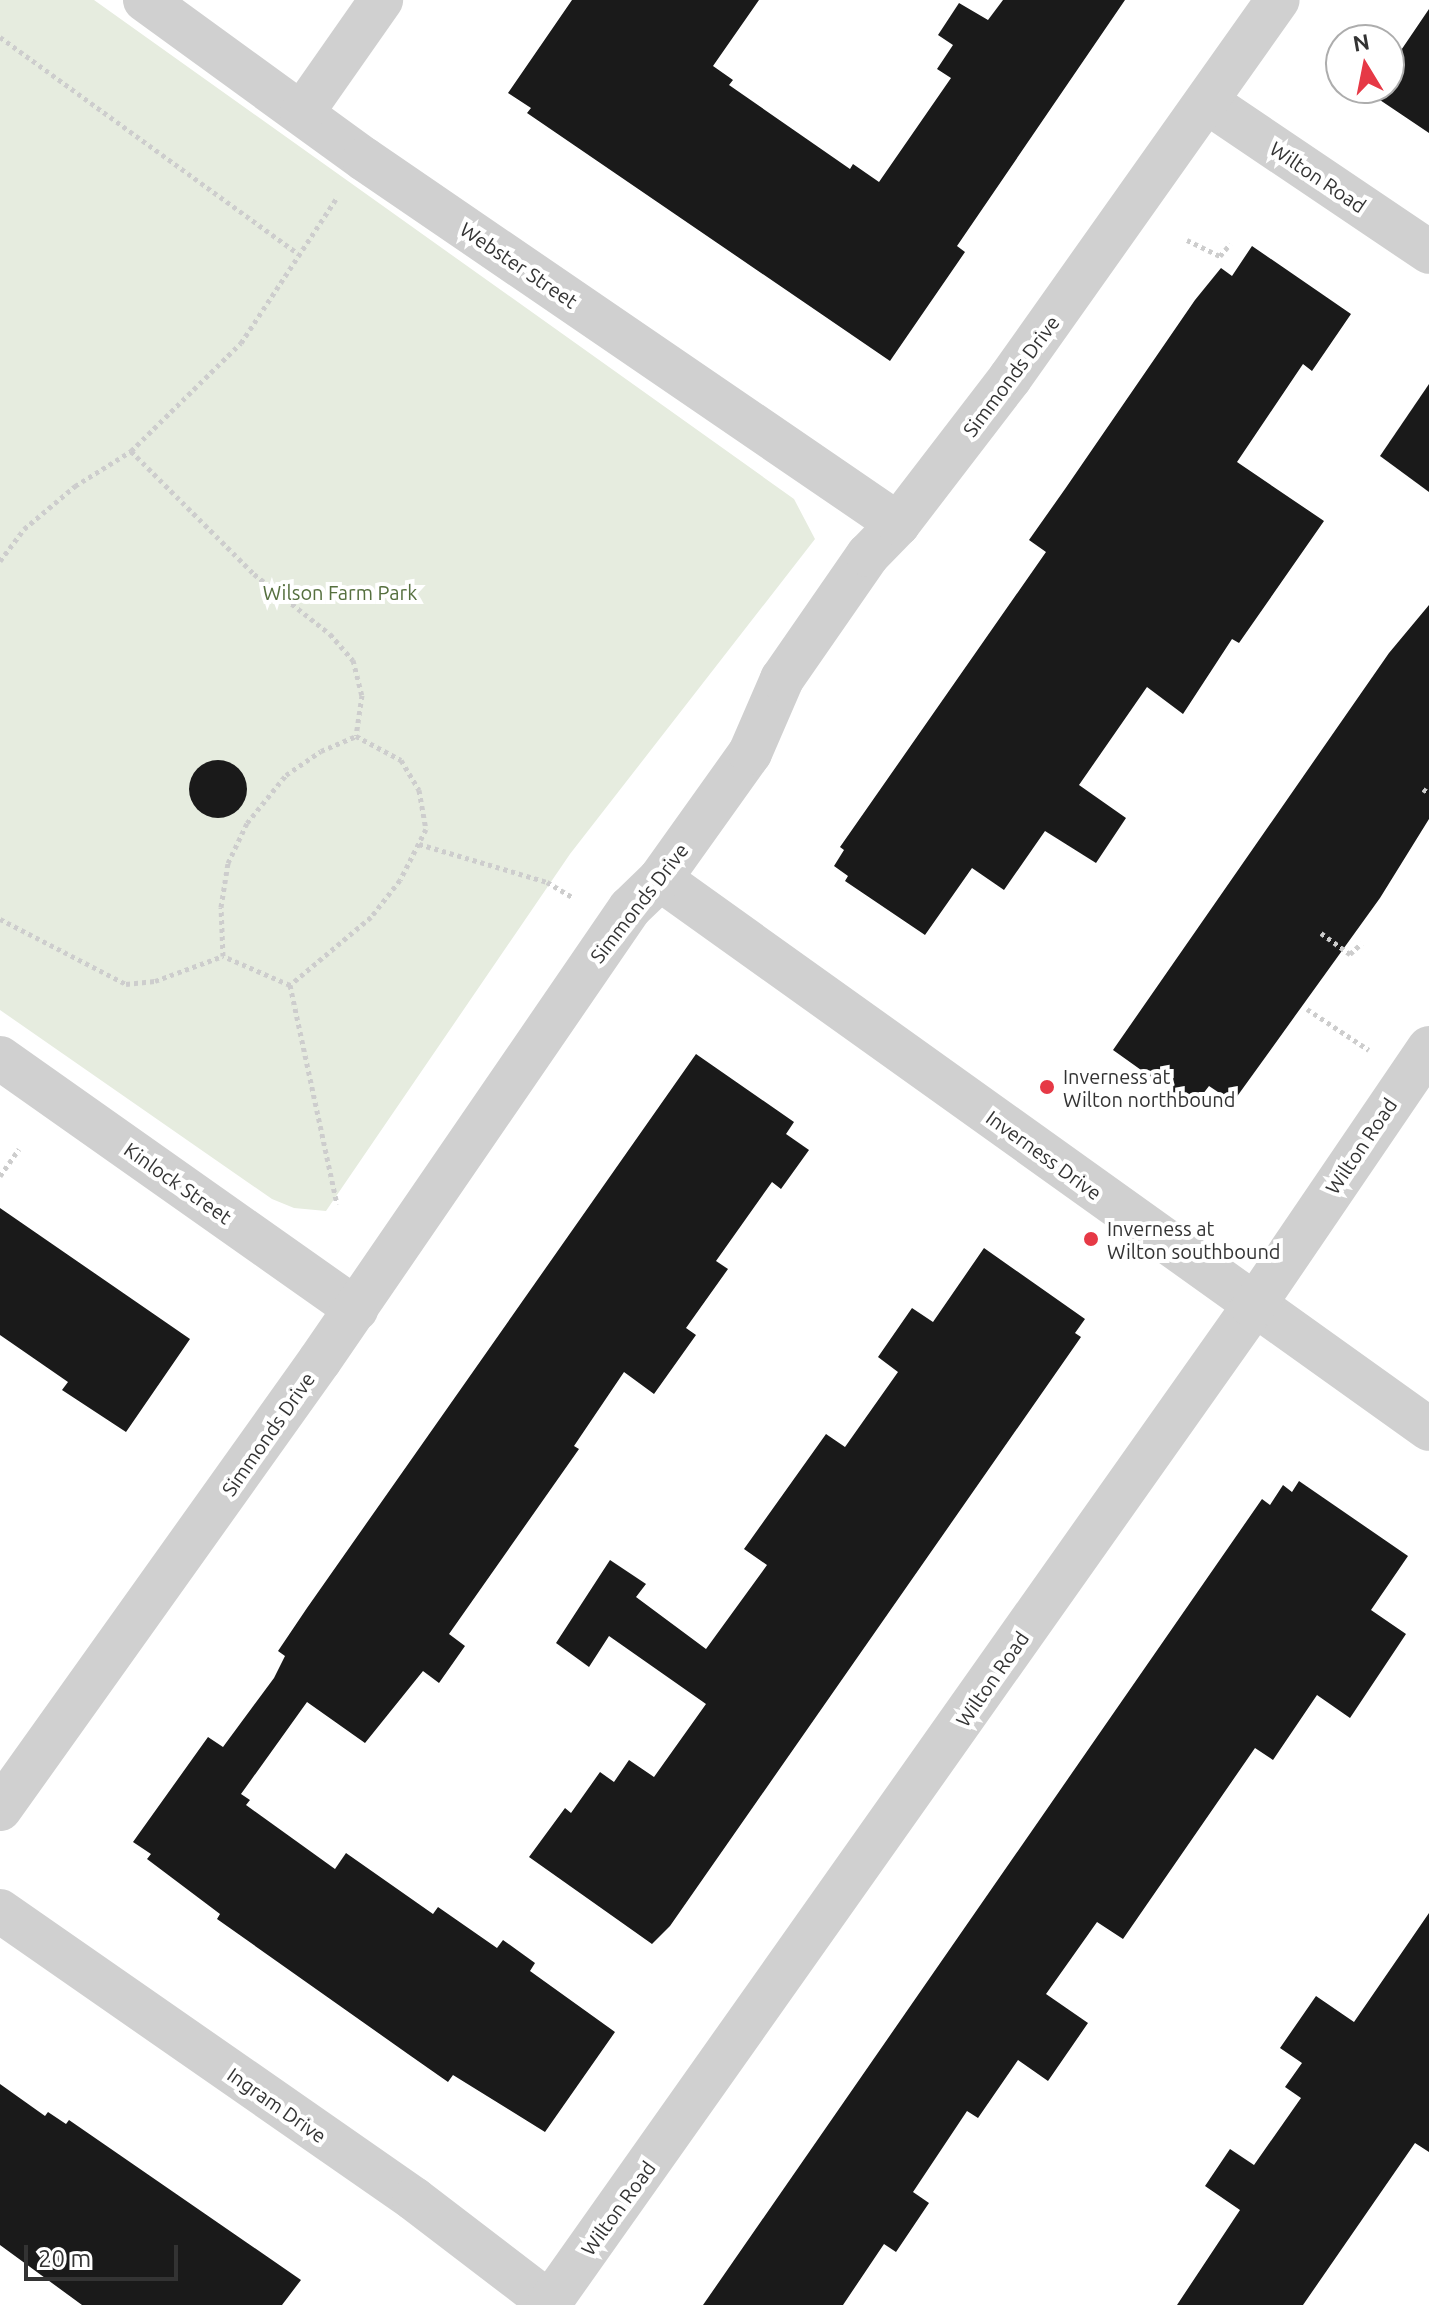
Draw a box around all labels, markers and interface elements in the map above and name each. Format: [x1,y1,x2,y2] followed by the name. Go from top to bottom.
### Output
[1325,24,1405,104] north arrow
[1351,28,1371,56] text: N
[1265,136,1371,218] street label: Wilton Road
[456,217,582,313] street label: Webster Street
[958,311,1064,441] street label: Simmonds Drive
[263,580,417,604] park label: Wilson Farm Park
[585,838,693,968] street label: Simmonds Drive
[1063,1064,1235,1111] place label: Inverness at Wilton northbound
[1038,1078,1056,1096] marker: Inverness at Wilton northbound
[1320,1093,1402,1199] street label: Wilton Road
[982,1105,1106,1205] street label: Inverness Drive
[120,1137,236,1229] street label: Kinlock Street
[1107,1216,1281,1263] place label: Inverness at Wilton southbound
[1082,1230,1100,1248] marker: Inverness at Wilton southbound
[217,1368,319,1500] street label: Simmonds Drive
[950,1627,1034,1731] street label: Wilton Road
[223,2062,331,2148] street label: Ingram Drive
[576,2156,660,2260] street label: Wilton Road
[28,2229,182,2279] scale bar
[38,2245,91,2272] text: 20 m

